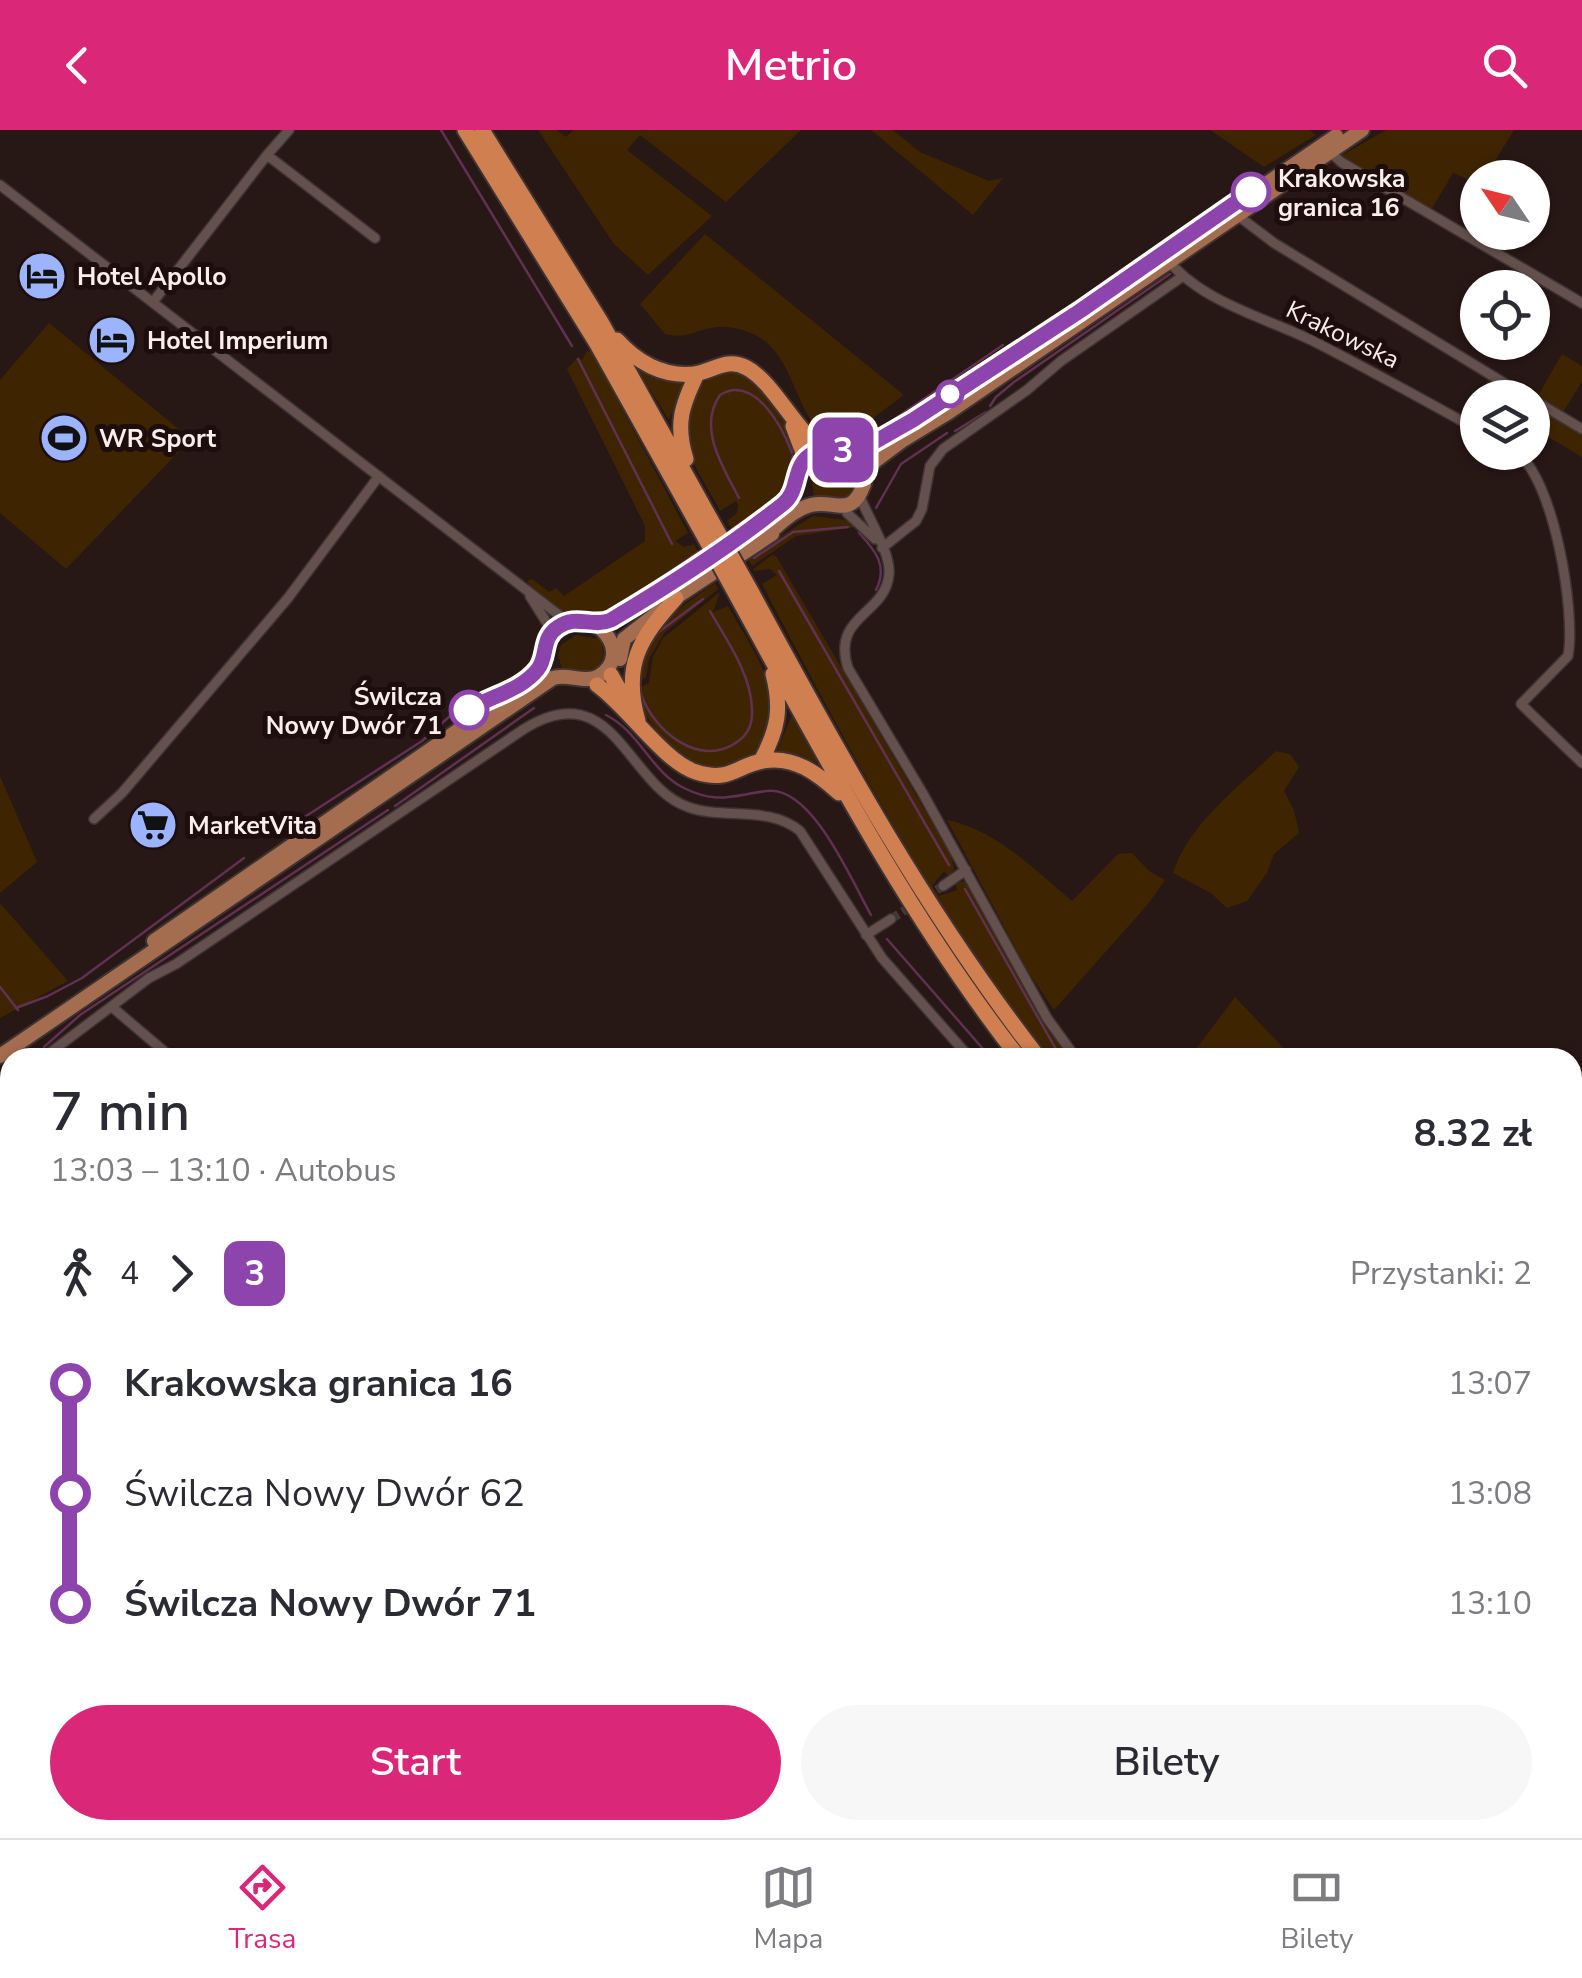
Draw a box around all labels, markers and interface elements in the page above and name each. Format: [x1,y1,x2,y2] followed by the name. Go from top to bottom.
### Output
[725,35,857,96] text: Metrio
[50,38,105,93] icon: back
[1477,38,1532,93] icon: search
[1460,160,1550,250] north arrow
[1460,160,1550,470] map controls
[1278,162,1405,225] place label: Krakowska granica 16
[1232,173,1270,211] marker: Krakowska granica 16
[16,250,68,302] hotel icon: Hotel Apollo
[77,260,227,294] place label: Hotel Apollo
[1460,270,1550,360] button: locate
[1280,293,1405,377] street label: Krakowska
[86,314,138,366] hotel icon: Hotel Imperium
[147,324,328,358] place label: Hotel Imperium
[1460,380,1550,470] button: layers
[937,381,963,407] unlabelled marker
[38,412,90,464] sports icon: WR Sport
[810,418,876,482] line badge: 3
[99,422,216,456] place label: WR Sport
[832,427,854,474] text: 3
[266,680,442,743] place label: Świlcza Nowy Dwór 71
[450,691,488,729] marker: Świlcza Nowy Dwór 71
[127,799,179,851] supermarket icon: MarketVita
[188,809,317,843] place label: MarketVita
[50,1074,190,1149] text: 7 min
[1414,1108,1532,1159] text: 8.32 zł
[50,1149,397,1192] text: 13:03 – 13:10 · Autobus
[50,1246,105,1301] icon: walk
[154,1246,209,1301] icon: forward
[244,1250,265,1297] text: 3
[120,1252,139,1295] text: 4
[1350,1252,1532,1295] text: Przystanki: 2
[124,1358,513,1409] text: Krakowska granica 16
[1448,1362,1532,1405] text: 13:07
[124,1468,525,1519] text: Świlcza Nowy Dwór 62
[1448,1472,1532,1515] text: 13:08
[124,1578,536,1629] text: Świlcza Nowy Dwór 71
[1448,1582,1532,1625] text: 13:10
[50,1705,781,1820] button: Start
[801,1705,1532,1820] button: Bilety
[229,1860,296,1958] tab: Trasa
[753,1860,823,1958] tab: Mapa
[1281,1860,1353,1958] tab: Bilety

